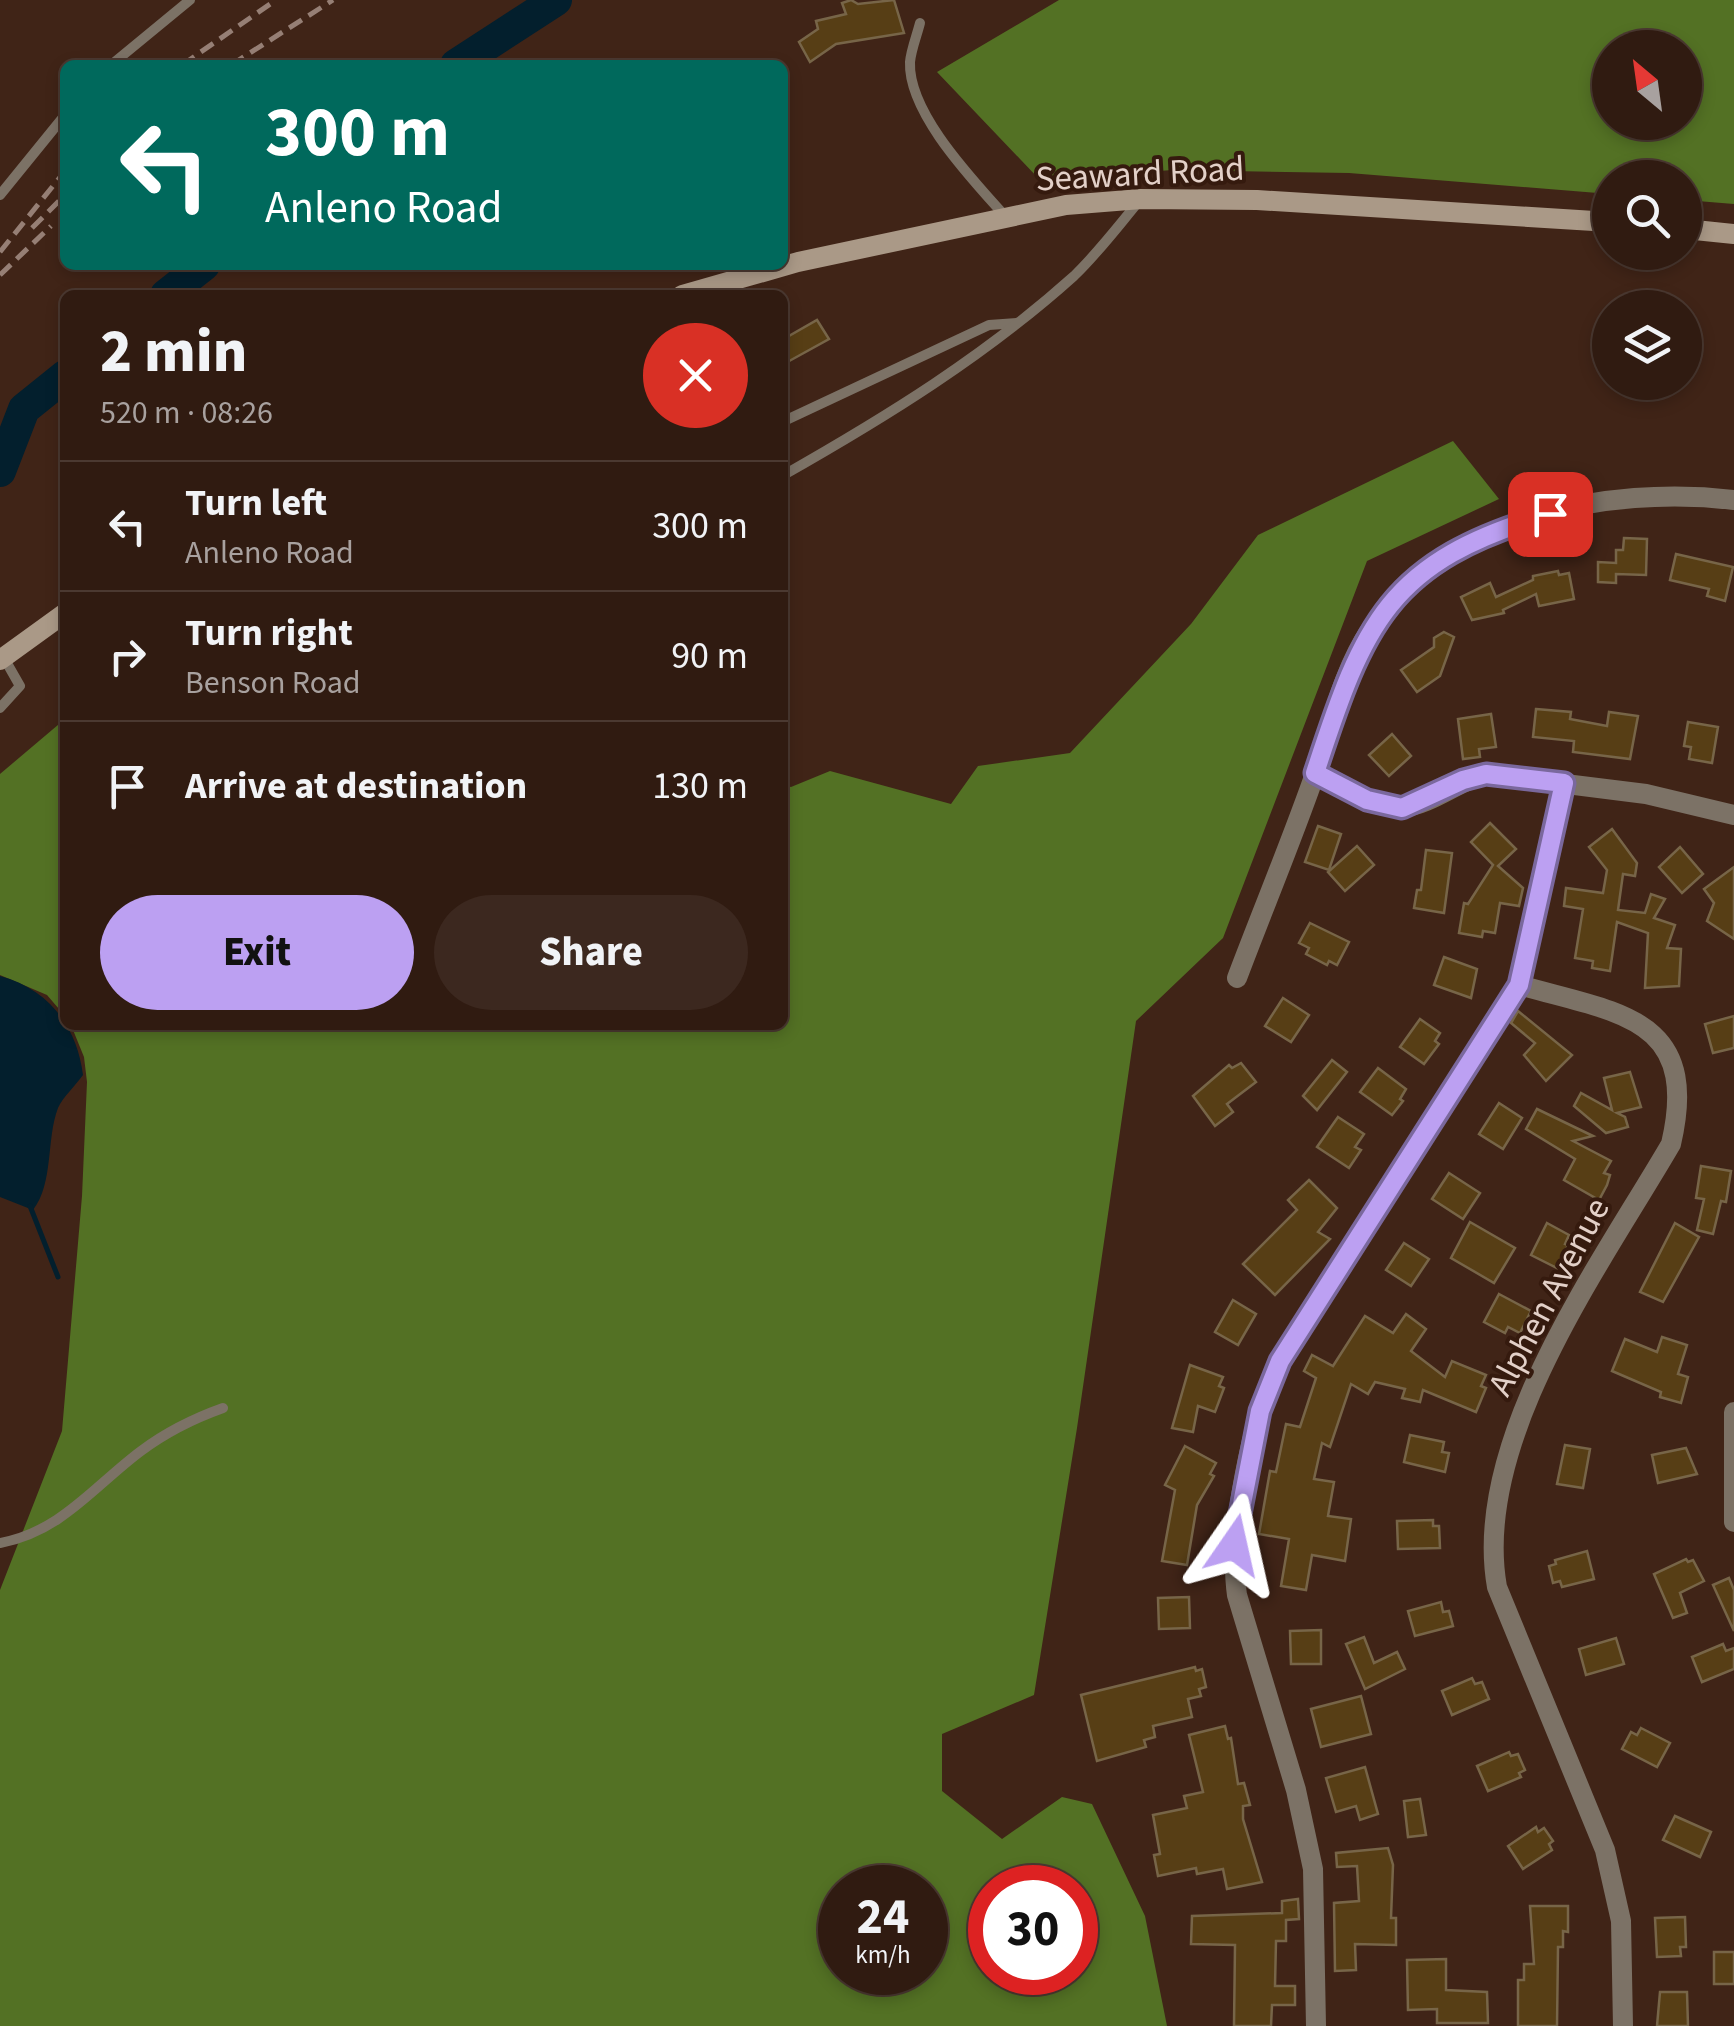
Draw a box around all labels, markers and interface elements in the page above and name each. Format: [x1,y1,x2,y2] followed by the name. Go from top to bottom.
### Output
[1592,30,1702,140] north arrow
[1592,30,1702,400] map controls
[265,83,450,183] text: 300 m
[100,100,230,230] icon: left
[1034,144,1246,204] street label: Seaward Road
[1592,160,1702,270] button: search
[265,176,502,240] text: Anleno Road
[1592,290,1702,400] button: layers
[100,310,247,395] text: 2 min
[643,323,748,428] button: close
[100,390,273,436] text: 520 m · 08:26
[1508,472,1593,557] pin
[185,476,327,530] text: Turn left
[1523,487,1578,542] icon: arrive
[100,499,155,554] icon: left
[652,499,748,553] text: 300 m
[185,530,354,576] text: Anleno Road
[185,606,353,660] text: Turn right
[100,629,155,684] icon: right
[671,629,748,683] text: 90 m
[185,660,361,706] text: Benson Road
[100,759,155,814] icon: arrive
[185,759,527,813] text: Arrive at destination
[652,759,748,813] text: 130 m
[100,895,414,1010] button: Exit
[434,895,748,1010] button: Share
[1476,1189,1622,1405] street label: Alphen Avenue
[1182,1493,1286,1597] position arrow
[968,1865,1098,1995] speed limit sign: 30
[857,1882,909,1953] text: 24
[855,1937,911,1973] text: km/h

